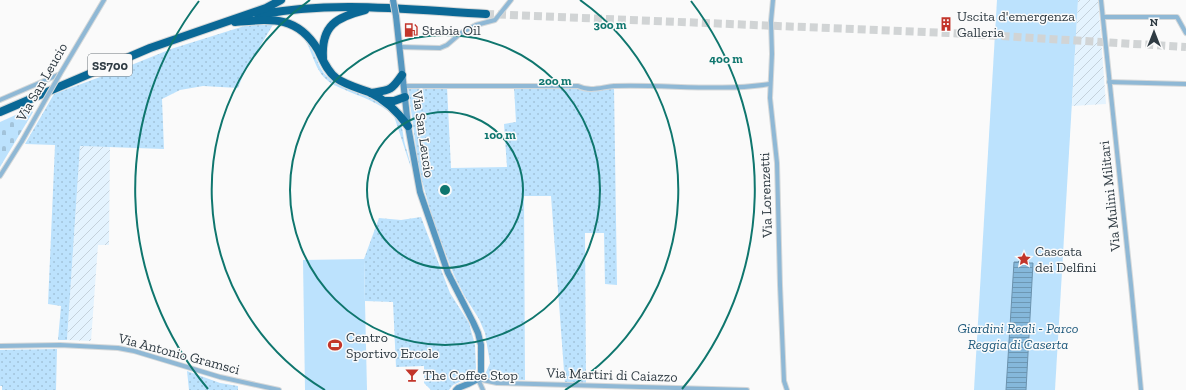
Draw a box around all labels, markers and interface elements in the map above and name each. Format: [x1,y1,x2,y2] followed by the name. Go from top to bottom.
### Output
[957,8,1075,41] place label: Uscita d'emergenza Galleria
[1134,12,1174,52] north arrow
[938,16,954,32] building icon: Uscita d'emergenza Galleria
[1150,16,1159,29] text: N
[594,18,627,32] text: 300 m
[403,22,419,38] fuel station icon: Stabia Oil
[422,22,481,39] place label: Stabia Oil
[12,40,71,125] street label: Via San Leucio
[709,52,743,66] text: 400 m
[88,54,132,76] road number: SS700
[538,74,572,88] text: 200 m
[408,88,438,179] street label: Via San Leucio
[484,128,516,142] text: 100 m
[1096,140,1124,253] street label: Via Mulini Militari
[756,152,776,239] street label: Via Lorenzetti
[438,183,452,197] centre of rings
[1035,243,1097,276] place label: Cascata dei Delfini
[1016,251,1032,267] place icon: Cascata dei Delfini
[957,320,1079,353] park label: Giardini Reali - Parco Reggia di Caserta
[116,329,242,378] street label: Via Antonio Gramsci
[346,329,439,362] place label: Centro Sportivo Ercole
[327,337,343,353] sports icon: Centro Sportivo Ercole
[545,364,678,386] street label: Via Martiri di Caiazzo
[404,367,420,383] bar icon: The Coffee Stop
[423,367,518,384] place label: The Coffee Stop

